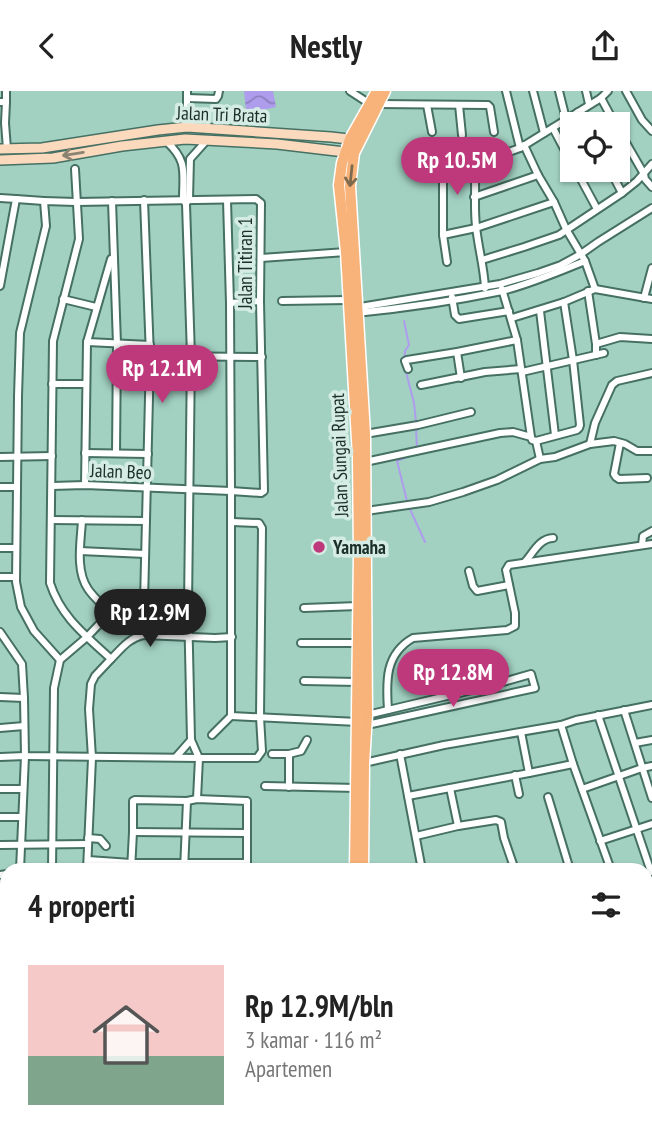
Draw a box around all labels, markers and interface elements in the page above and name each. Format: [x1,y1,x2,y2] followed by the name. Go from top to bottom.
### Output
[290,25,362,67] text: Nestly
[28,27,66,65] icon: back
[586,27,624,65] icon: share
[175,100,268,128] street label: Jalan Tri Brata
[560,112,630,182] map controls
[560,112,630,182] button: locate
[385,137,529,197] pin: Rp 10.5M
[417,145,497,174] text: Rp 10.5M
[62,148,85,161] one-way arrow
[345,165,358,187] one-way arrow
[233,217,257,310] street label: Jalan Titiran 1
[90,345,234,405] pin: Rp 12.1M
[122,353,202,382] text: Rp 12.1M
[325,392,353,518] street label: Jalan Sungai Rupat
[89,458,152,484] street label: Jalan Beo
[332,535,386,559] place label: Yamaha
[311,539,327,555] marker: Yamaha
[78,589,222,649] pin: Rp 12.9M
[110,597,190,626] text: Rp 12.9M
[381,649,525,709] pin: Rp 12.8M
[413,657,493,686] text: Rp 12.8M
[28,886,135,925] text: 4 properti
[587,886,625,924] icon: filters
[245,986,393,1025] text: Rp 12.9M/bln
[84,993,168,1077] icon: home
[245,1025,382,1054] text: 3 kamar · 116 m²
[245,1054,332,1083] text: Apartemen

